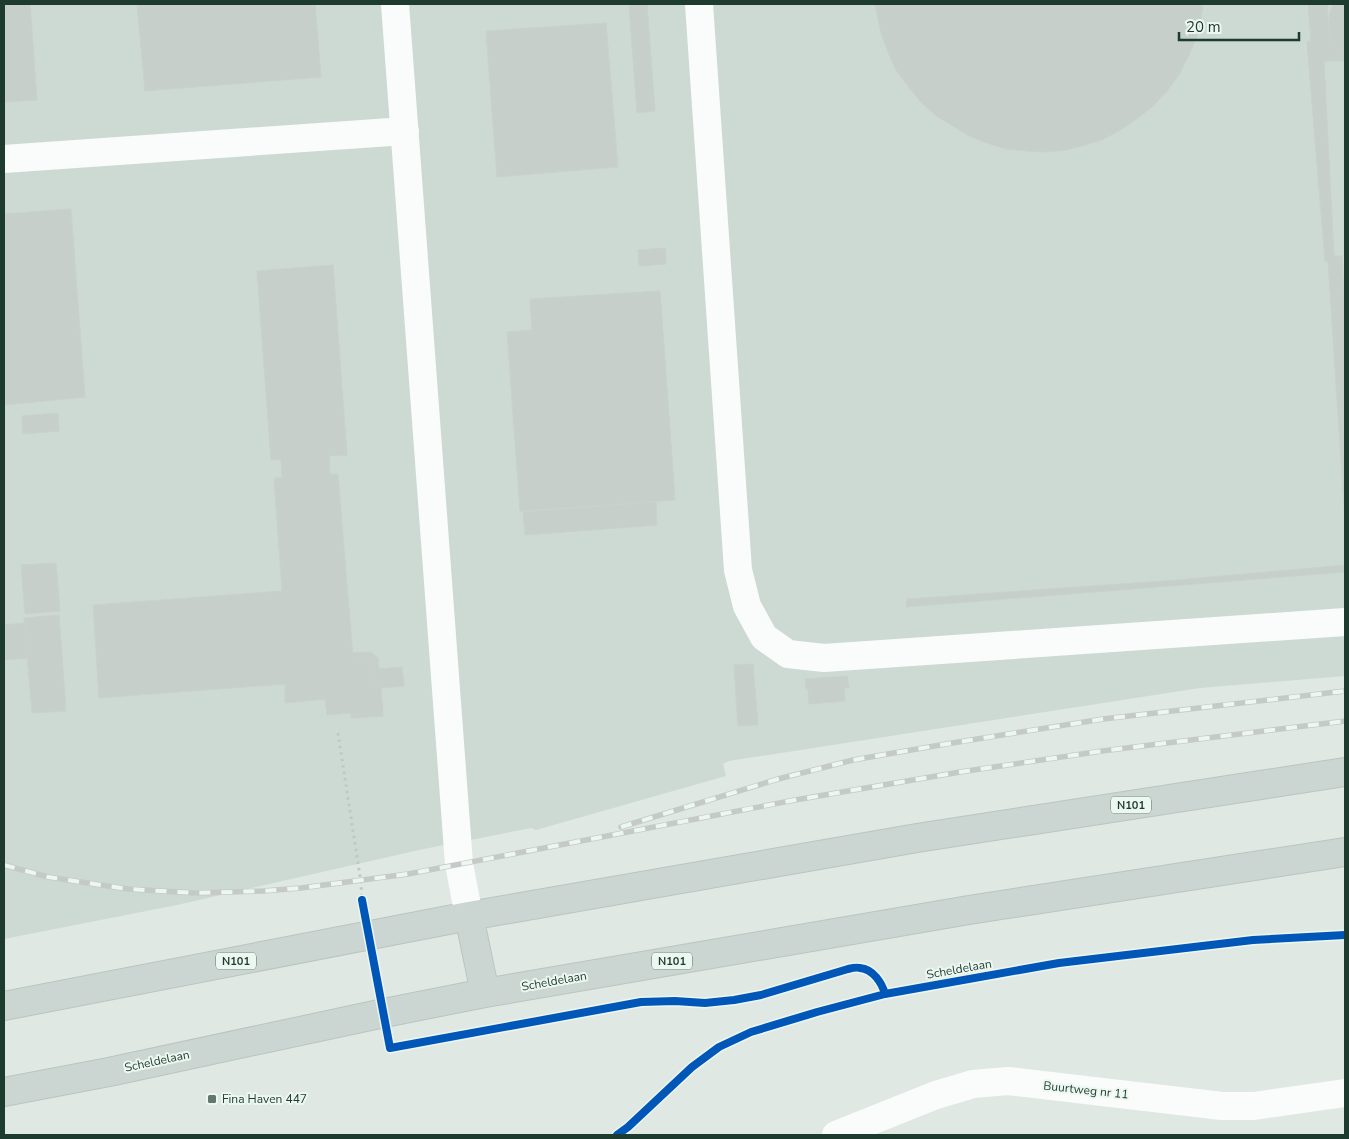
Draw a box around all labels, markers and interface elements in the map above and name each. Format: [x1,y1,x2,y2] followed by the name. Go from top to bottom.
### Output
[1179,10,1299,42] scale bar
[1186,17,1221,37] text: 20 m
[1111,796,1151,814] road number: N101
[216,952,256,969] road number: N101
[652,952,692,969] road number: N101
[925,955,993,983] street label: Scheldelaan
[520,967,588,995] street label: Scheldelaan
[123,1046,191,1076] street label: Scheldelaan
[1043,1078,1129,1102] street label: Buurtweg nr 11
[222,1091,307,1107] place label: Fina Haven 447
[206,1093,218,1105] marker: Fina Haven 447

